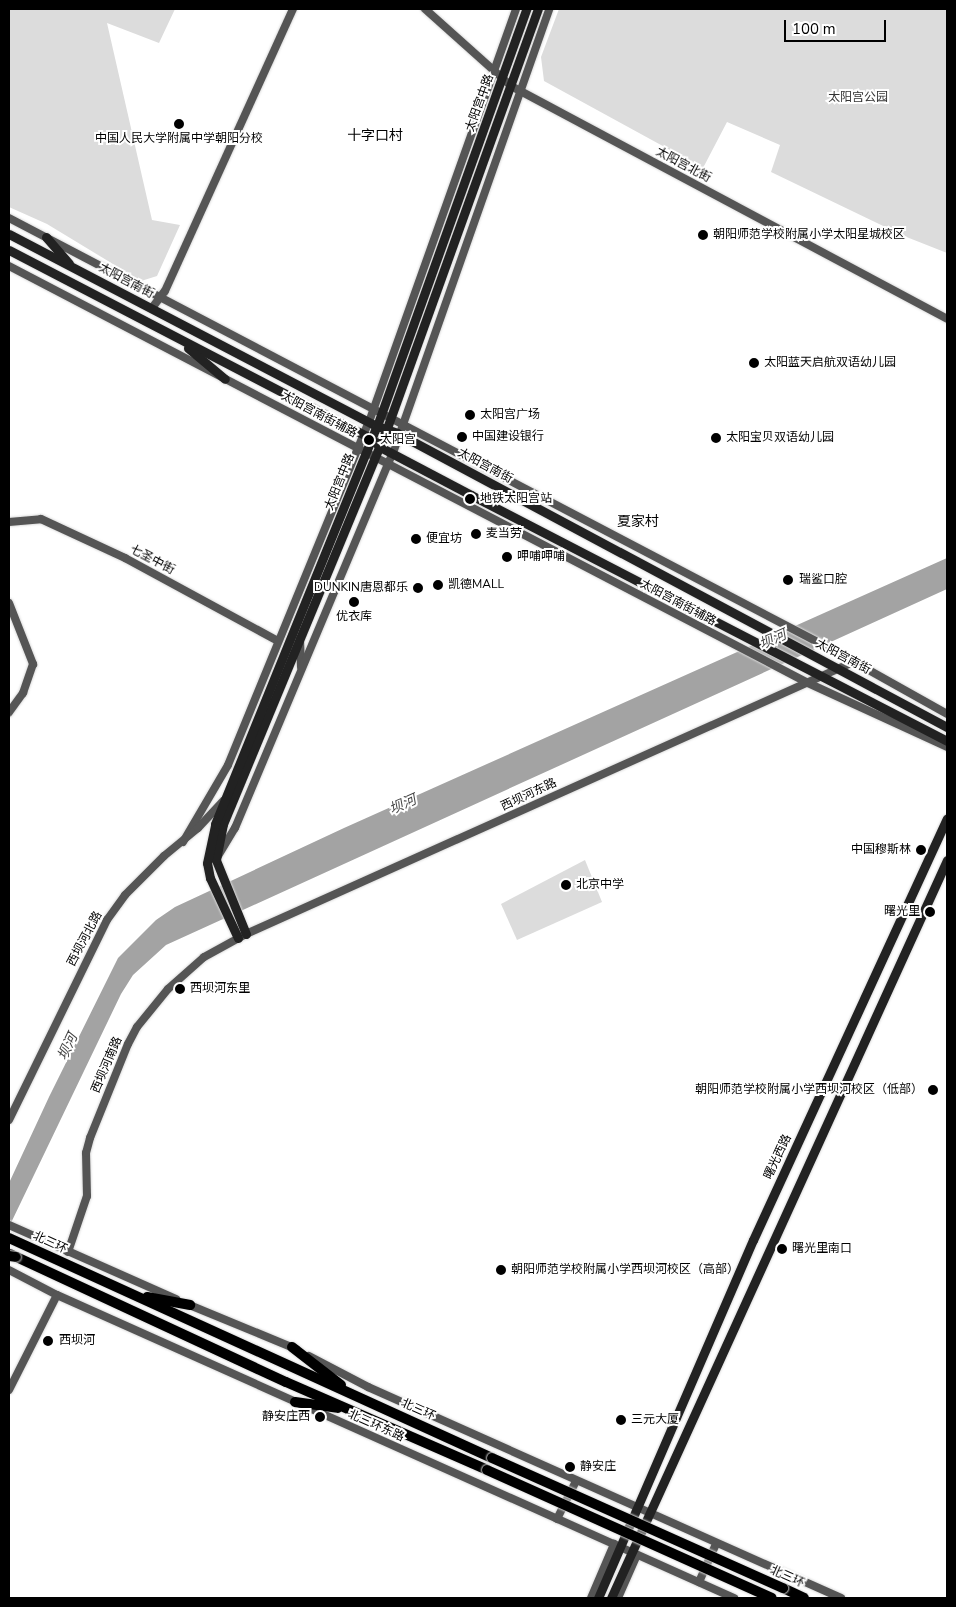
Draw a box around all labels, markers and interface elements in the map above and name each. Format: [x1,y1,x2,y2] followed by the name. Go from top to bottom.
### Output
[786,10,888,42] scale bar
[792,19,836,39] text: 100 m
[463,72,497,134] street label: 太阳宫中路
[828,91,888,105] park label: 太阳宫公园
[173,118,185,130] marker: 中国人民大学附属中学朝阳分校
[347,128,403,144] district label: 十字口村
[95,132,263,146] place label: 中国人民大学附属中学朝阳分校
[653,145,713,185] street label: 太阳宫北街
[713,228,905,242] place label: 朝阳师范学校附属小学太阳星城校区
[697,229,709,241] marker: 朝阳师范学校附属小学太阳星城校区
[96,261,156,301] street label: 太阳宫南街
[764,356,896,370] place label: 太阳蓝天启航双语幼儿园
[748,357,760,369] marker: 太阳蓝天启航双语幼儿园
[279,389,359,441] street label: 太阳宫南街辅路
[480,408,540,422] place label: 太阳宫广场
[464,409,476,421] marker: 太阳宫广场
[472,430,544,444] place label: 中国建设银行
[456,431,468,443] marker: 中国建设银行
[726,431,834,445] place label: 太阳宝贝双语幼儿园
[710,432,722,444] marker: 太阳宝贝双语幼儿园
[362,433,376,447] marker: 太阳宫
[380,433,416,447] place label: 太阳宫
[455,446,515,486] street label: 太阳宫南街
[322,451,358,513] street label: 太阳宫中路
[480,492,552,506] place label: 地铁太阳宫站
[464,493,476,505] marker: 地铁太阳宫站
[617,514,659,530] district label: 夏家村
[486,527,522,541] place label: 麦当劳
[470,528,482,540] marker: 麦当劳
[426,532,462,546] place label: 便宜坊
[410,533,422,545] marker: 便宜坊
[127,542,177,578] street label: 七圣中街
[517,550,565,564] place label: 呷哺呷哺
[501,551,513,563] marker: 呷哺呷哺
[781,573,795,587] marker: 瑞鲨口腔
[799,573,847,587] place label: 瑞鲨口腔
[638,577,718,629] street label: 太阳宫南街辅路
[448,578,504,592] place label: 凯德MALL
[432,579,444,591] marker: 凯德MALL
[314,581,408,595] place label: DUNKIN唐恩都乐
[412,582,424,594] marker: DUNKIN唐恩都乐
[348,596,360,608] marker: 优衣库
[336,610,372,624] place label: 优衣库
[757,627,789,653] water label: 坝河
[813,637,873,677] street label: 太阳宫南街
[499,776,559,814] street label: 西坝河东路
[387,792,419,818] water label: 坝河
[851,843,911,857] place label: 中国穆斯林
[915,844,927,856] marker: 中国穆斯林
[576,878,624,892] place label: 北京中学
[560,879,572,891] marker: 北京中学
[884,905,920,919] place label: 曙光里
[924,906,936,918] marker: 曙光里
[65,909,105,969] street label: 西坝河北路
[190,982,250,996] place label: 西坝河东里
[174,983,186,995] marker: 西坝河东里
[54,1031,82,1063] water label: 坝河
[89,1035,125,1095] street label: 西坝河南路
[695,1083,923,1097] place label: 朝阳师范学校附属小学西坝河校区（低部）
[927,1084,939,1096] marker: 朝阳师范学校附属小学西坝河校区（低部）
[761,1132,795,1182] street label: 曙光西路
[31,1229,69,1257] street label: 北三环
[792,1242,852,1256] place label: 曙光里南口
[776,1243,788,1255] marker: 曙光里南口
[511,1263,739,1277] place label: 朝阳师范学校附属小学西坝河校区（高部）
[495,1264,507,1276] marker: 朝阳师范学校附属小学西坝河校区（高部）
[41,1334,55,1348] marker: 西坝河
[59,1334,95,1348] place label: 西坝河
[399,1396,437,1424] street label: 北三环
[346,1407,406,1445] street label: 北三环东路
[262,1410,310,1424] place label: 静安庄西
[314,1411,326,1423] marker: 静安庄西
[631,1413,679,1427] place label: 三元大厦
[615,1414,627,1426] marker: 三元大厦
[580,1460,616,1474] place label: 静安庄
[564,1461,576,1473] marker: 静安庄
[768,1563,806,1591] street label: 北三环

